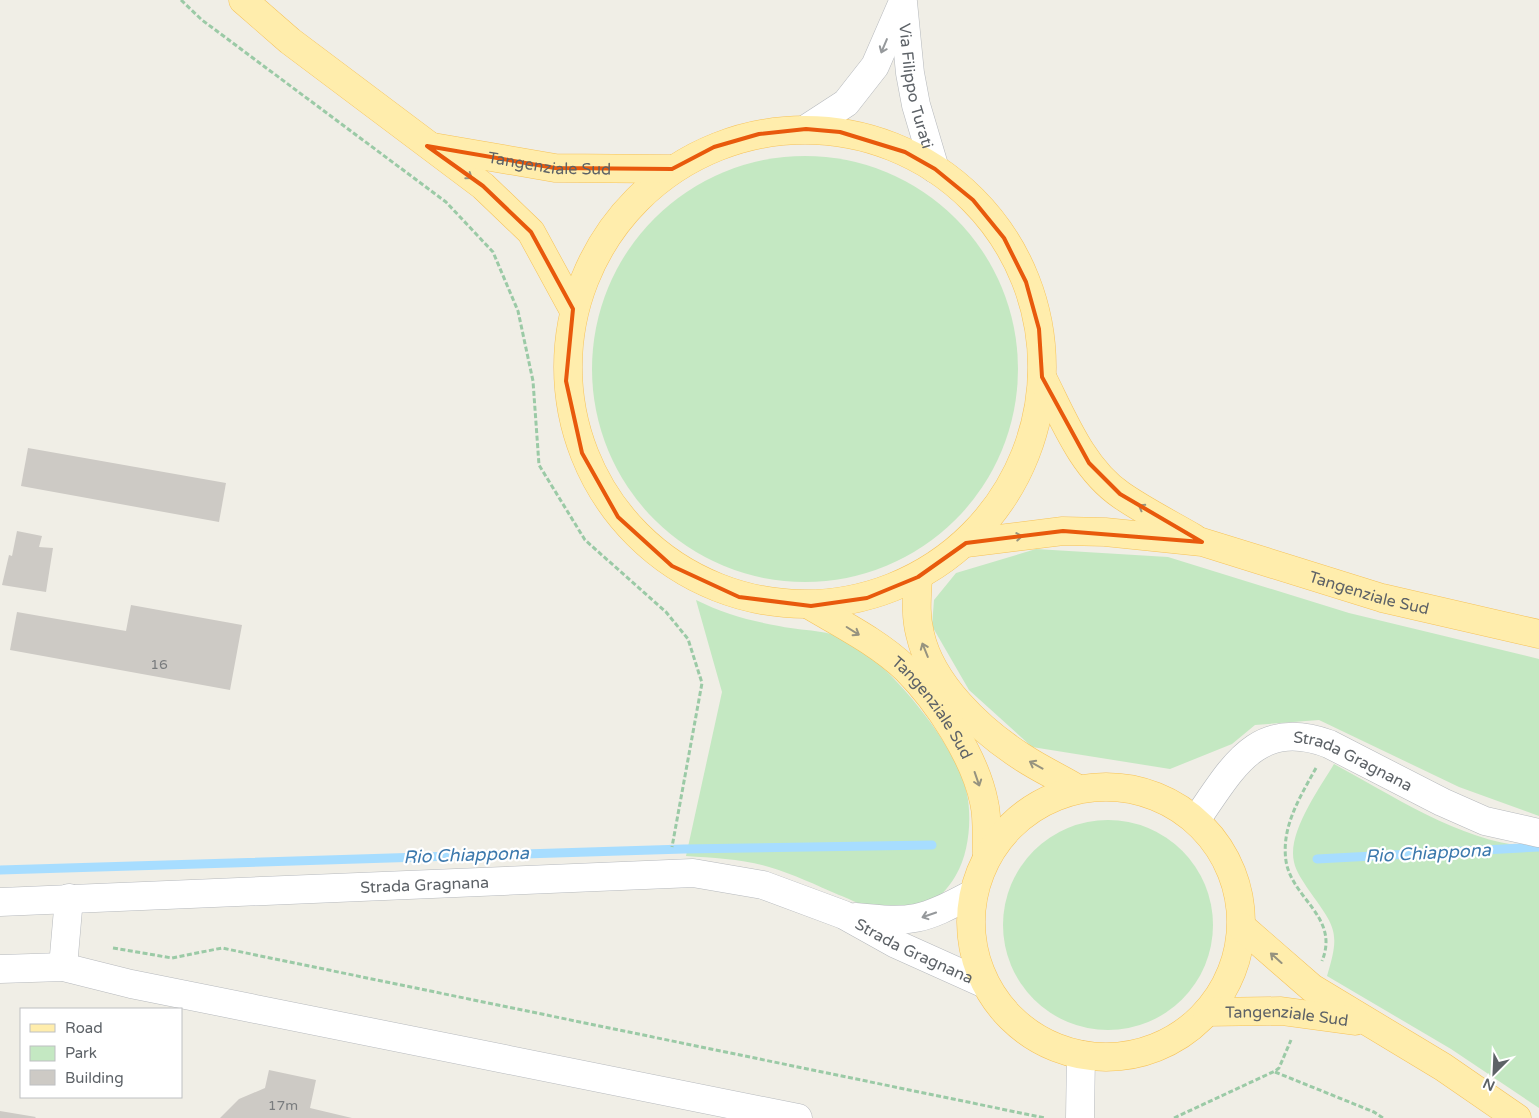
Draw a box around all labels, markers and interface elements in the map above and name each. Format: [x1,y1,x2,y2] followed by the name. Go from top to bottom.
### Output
[894,22,937,151] street label: Via Filippo Turati
[878,39,887,54] one-way arrow
[486,148,611,179] street label: Tangenziale Sud
[459,169,473,179] one-way arrow
[1138,503,1152,513] one-way arrow
[1006,532,1022,542] one-way arrow
[1306,567,1431,619] street label: Tangenziale Sud
[846,626,860,636] one-way arrow
[920,643,930,658] one-way arrow
[888,652,976,763] street label: Tangenziale Sud
[150,656,168,673] house number: 16
[1293,728,1416,796] street label: Strada Gragnana
[1028,760,1043,770] one-way arrow
[973,771,982,787] one-way arrow
[1365,839,1492,867] water label: Rio Chiappona
[403,842,530,868] water label: Rio Chiappona
[360,873,490,898] street label: Strada Gragnana
[921,911,937,921] one-way arrow
[851,914,976,988] street label: Strada Gragnana
[1270,952,1283,964] one-way arrow
[1225,1002,1350,1031] street label: Tangenziale Sud
[20,1008,182,1098] legend
[65,1019,103,1037] text: Road
[65,1044,97,1062] text: Park
[1469,1048,1519,1098] north arrow
[65,1069,124,1087] text: Building
[1480,1074,1498,1094] text: N
[268,1097,298,1114] house number: 17m

